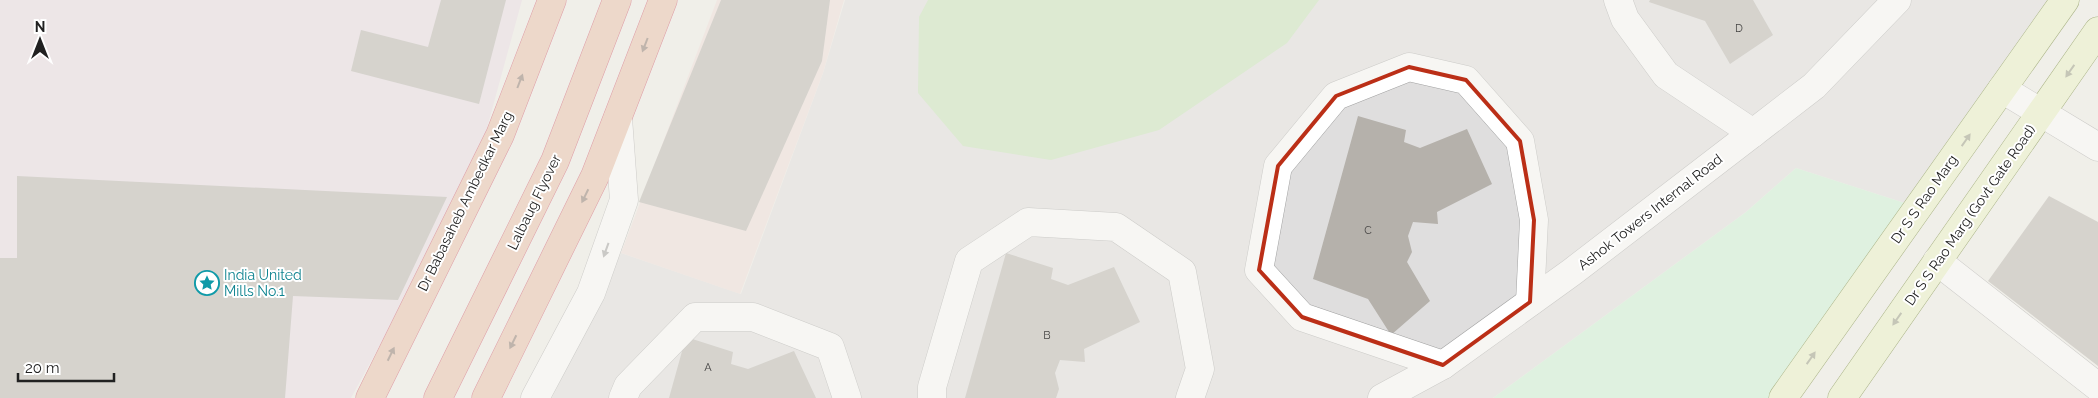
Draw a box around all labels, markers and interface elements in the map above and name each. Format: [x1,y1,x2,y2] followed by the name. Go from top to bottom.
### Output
[15,15,65,65] north arrow
[35,19,45,35] text: N
[1735,22,1743,35] house number: D
[641,38,648,53] one-way arrow
[2065,65,2075,78] one-way arrow
[517,74,525,88] one-way arrow
[414,108,516,294] street label: Dr Babasaheb Ambedkar Marg
[1901,122,2039,308] street label: Dr S S Rao Marg (Govt Gate Road)
[1961,133,1971,147] one-way arrow
[1575,151,1725,273] street label: Ashok Towers Internal Road
[504,152,564,252] street label: Lalbaug Flyover
[1888,152,1960,246] street label: Dr S S Rao Marg
[581,189,589,203] one-way arrow
[1364,224,1372,237] house number: C
[602,243,609,258] one-way arrow
[224,267,302,299] place label: India United Mills No.1
[194,270,220,296] place icon: India United Mills No.1
[1892,312,1902,326] one-way arrow
[1043,329,1051,342] house number: B
[509,335,517,349] one-way arrow
[387,347,395,361] one-way arrow
[18,350,114,382] scale bar
[1806,351,1816,365] one-way arrow
[25,359,60,377] text: 20 m
[704,361,712,374] house number: A

